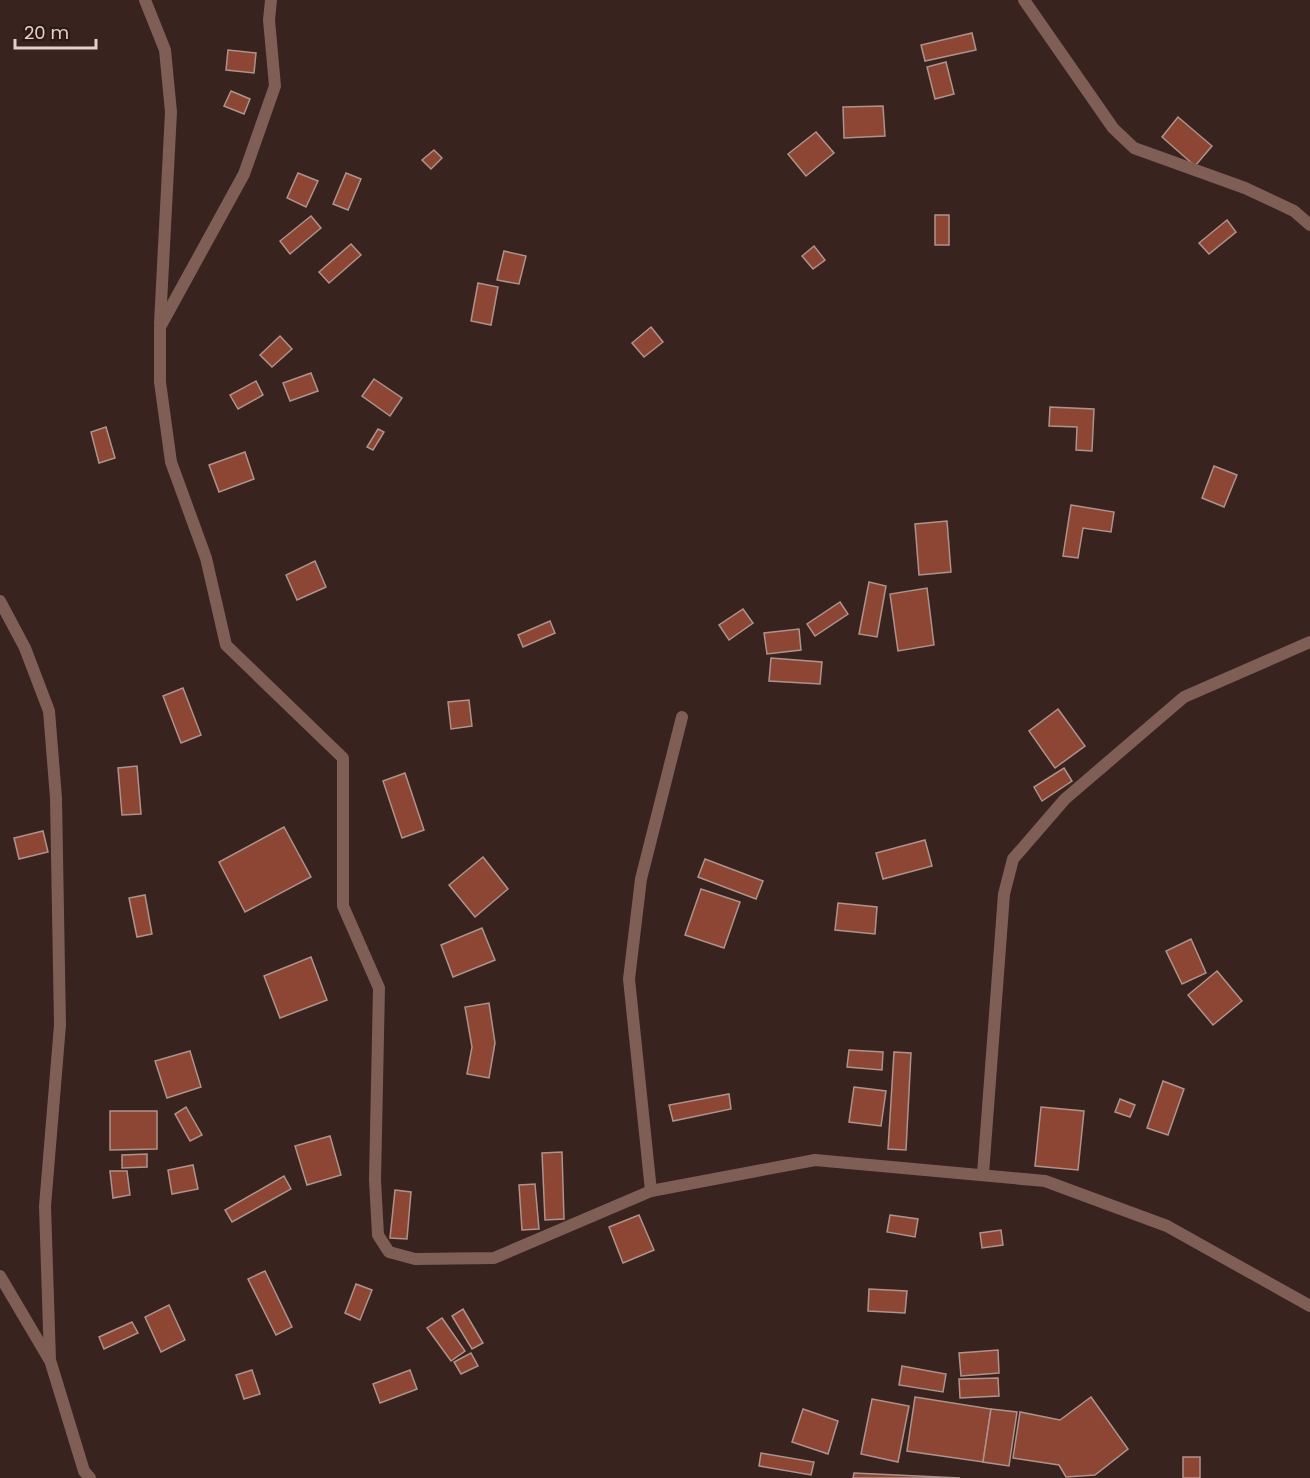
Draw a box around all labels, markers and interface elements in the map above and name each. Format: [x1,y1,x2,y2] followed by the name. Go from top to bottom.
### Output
[15,12,96,50] scale bar
[24,20,69,45] text: 20 m

